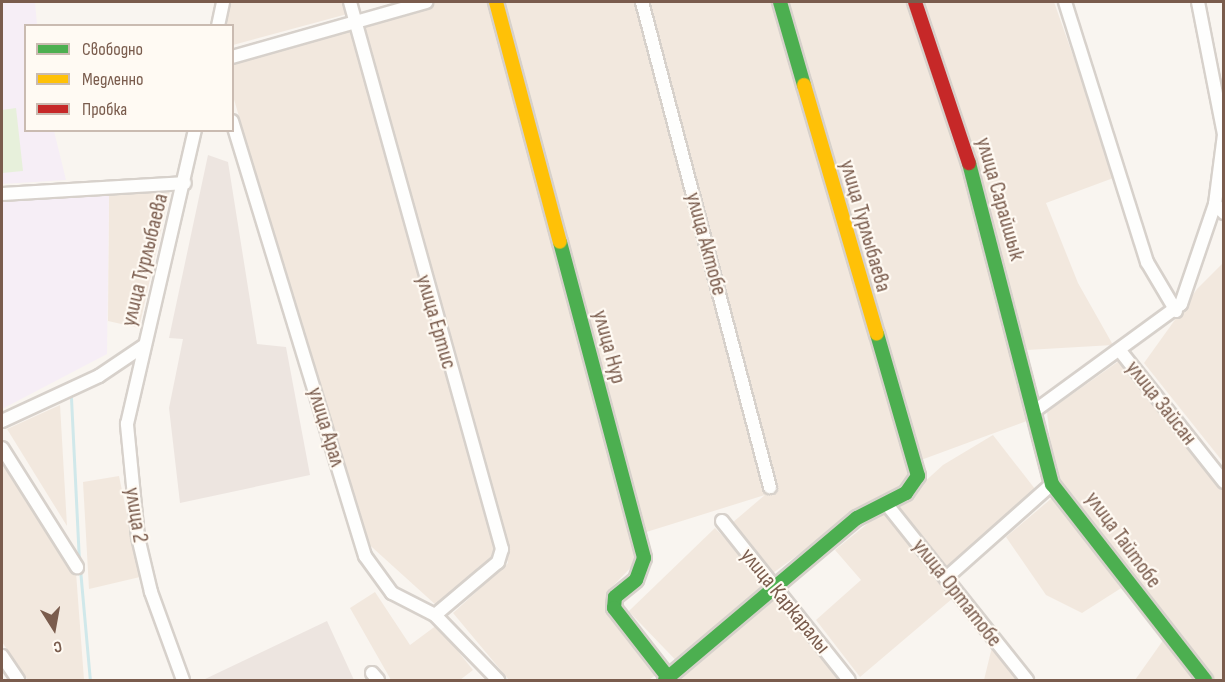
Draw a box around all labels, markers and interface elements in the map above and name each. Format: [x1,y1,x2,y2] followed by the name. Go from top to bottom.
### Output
[24,24,234,132] legend
[82,39,143,60] text: Свободно
[82,69,144,90] text: Медленно
[82,99,127,120] text: Пробка
[970,134,1030,264] street label: улица Сарайшык
[834,157,896,295] street label: улица Турлыбаева
[680,190,732,298] street label: улица Актобе
[116,191,174,329] street label: улица Турлыбаева
[410,272,462,372] street label: улица Ертис
[587,307,631,387] street label: улица Нур
[1120,355,1202,451] street label: улица Зайсан
[301,384,351,470] street label: улица Арал
[119,486,153,544] street label: улица 2
[1079,487,1167,593] street label: улица Тайтобе
[907,534,1007,652] street label: улица Ортатобе
[734,543,836,659] street label: улица Каркаралы
[24,598,84,658] north arrow
[52,636,63,656] text: С

